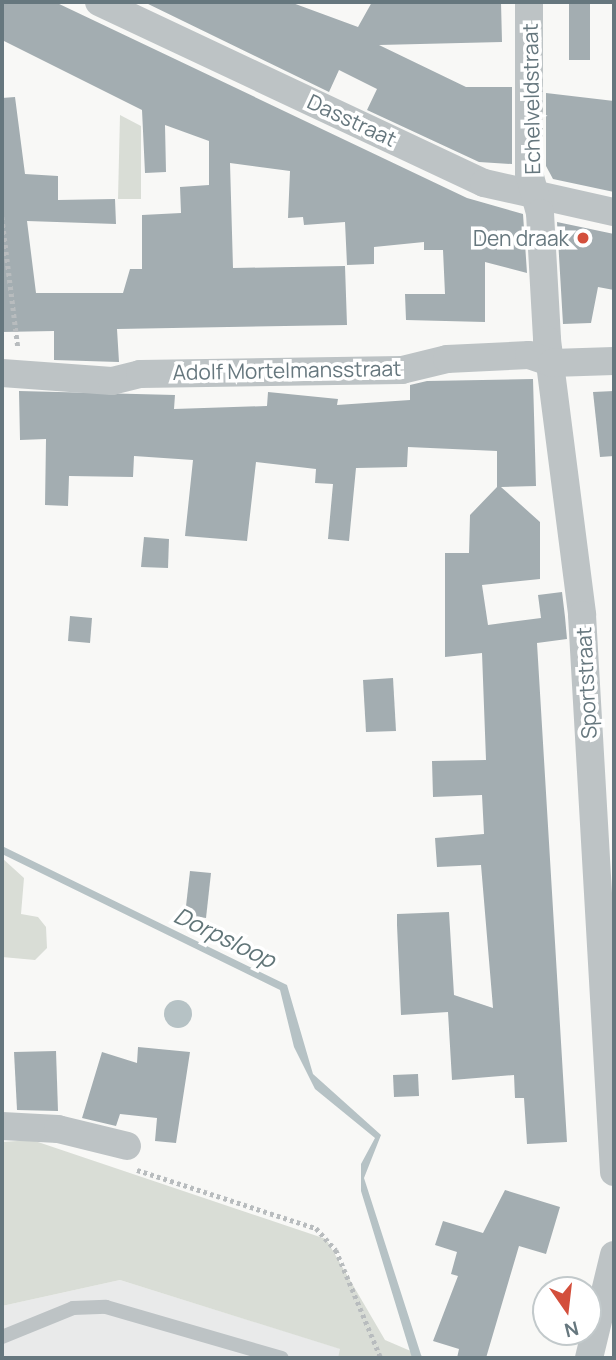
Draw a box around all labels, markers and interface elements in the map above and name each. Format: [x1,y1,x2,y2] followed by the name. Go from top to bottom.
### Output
[517,23,545,175] street label: Echelveldstraat
[304,88,400,152] street label: Dasstraat
[473,225,569,251] place label: Den draak
[575,230,591,246] marker: Den draak
[172,355,402,385] street label: Adolf Mortelmansstraat
[570,626,602,740] street label: Sportstraat
[170,901,280,973] water label: Dorpsloop
[532,1276,602,1346] north arrow
[562,1315,581,1344] text: N

